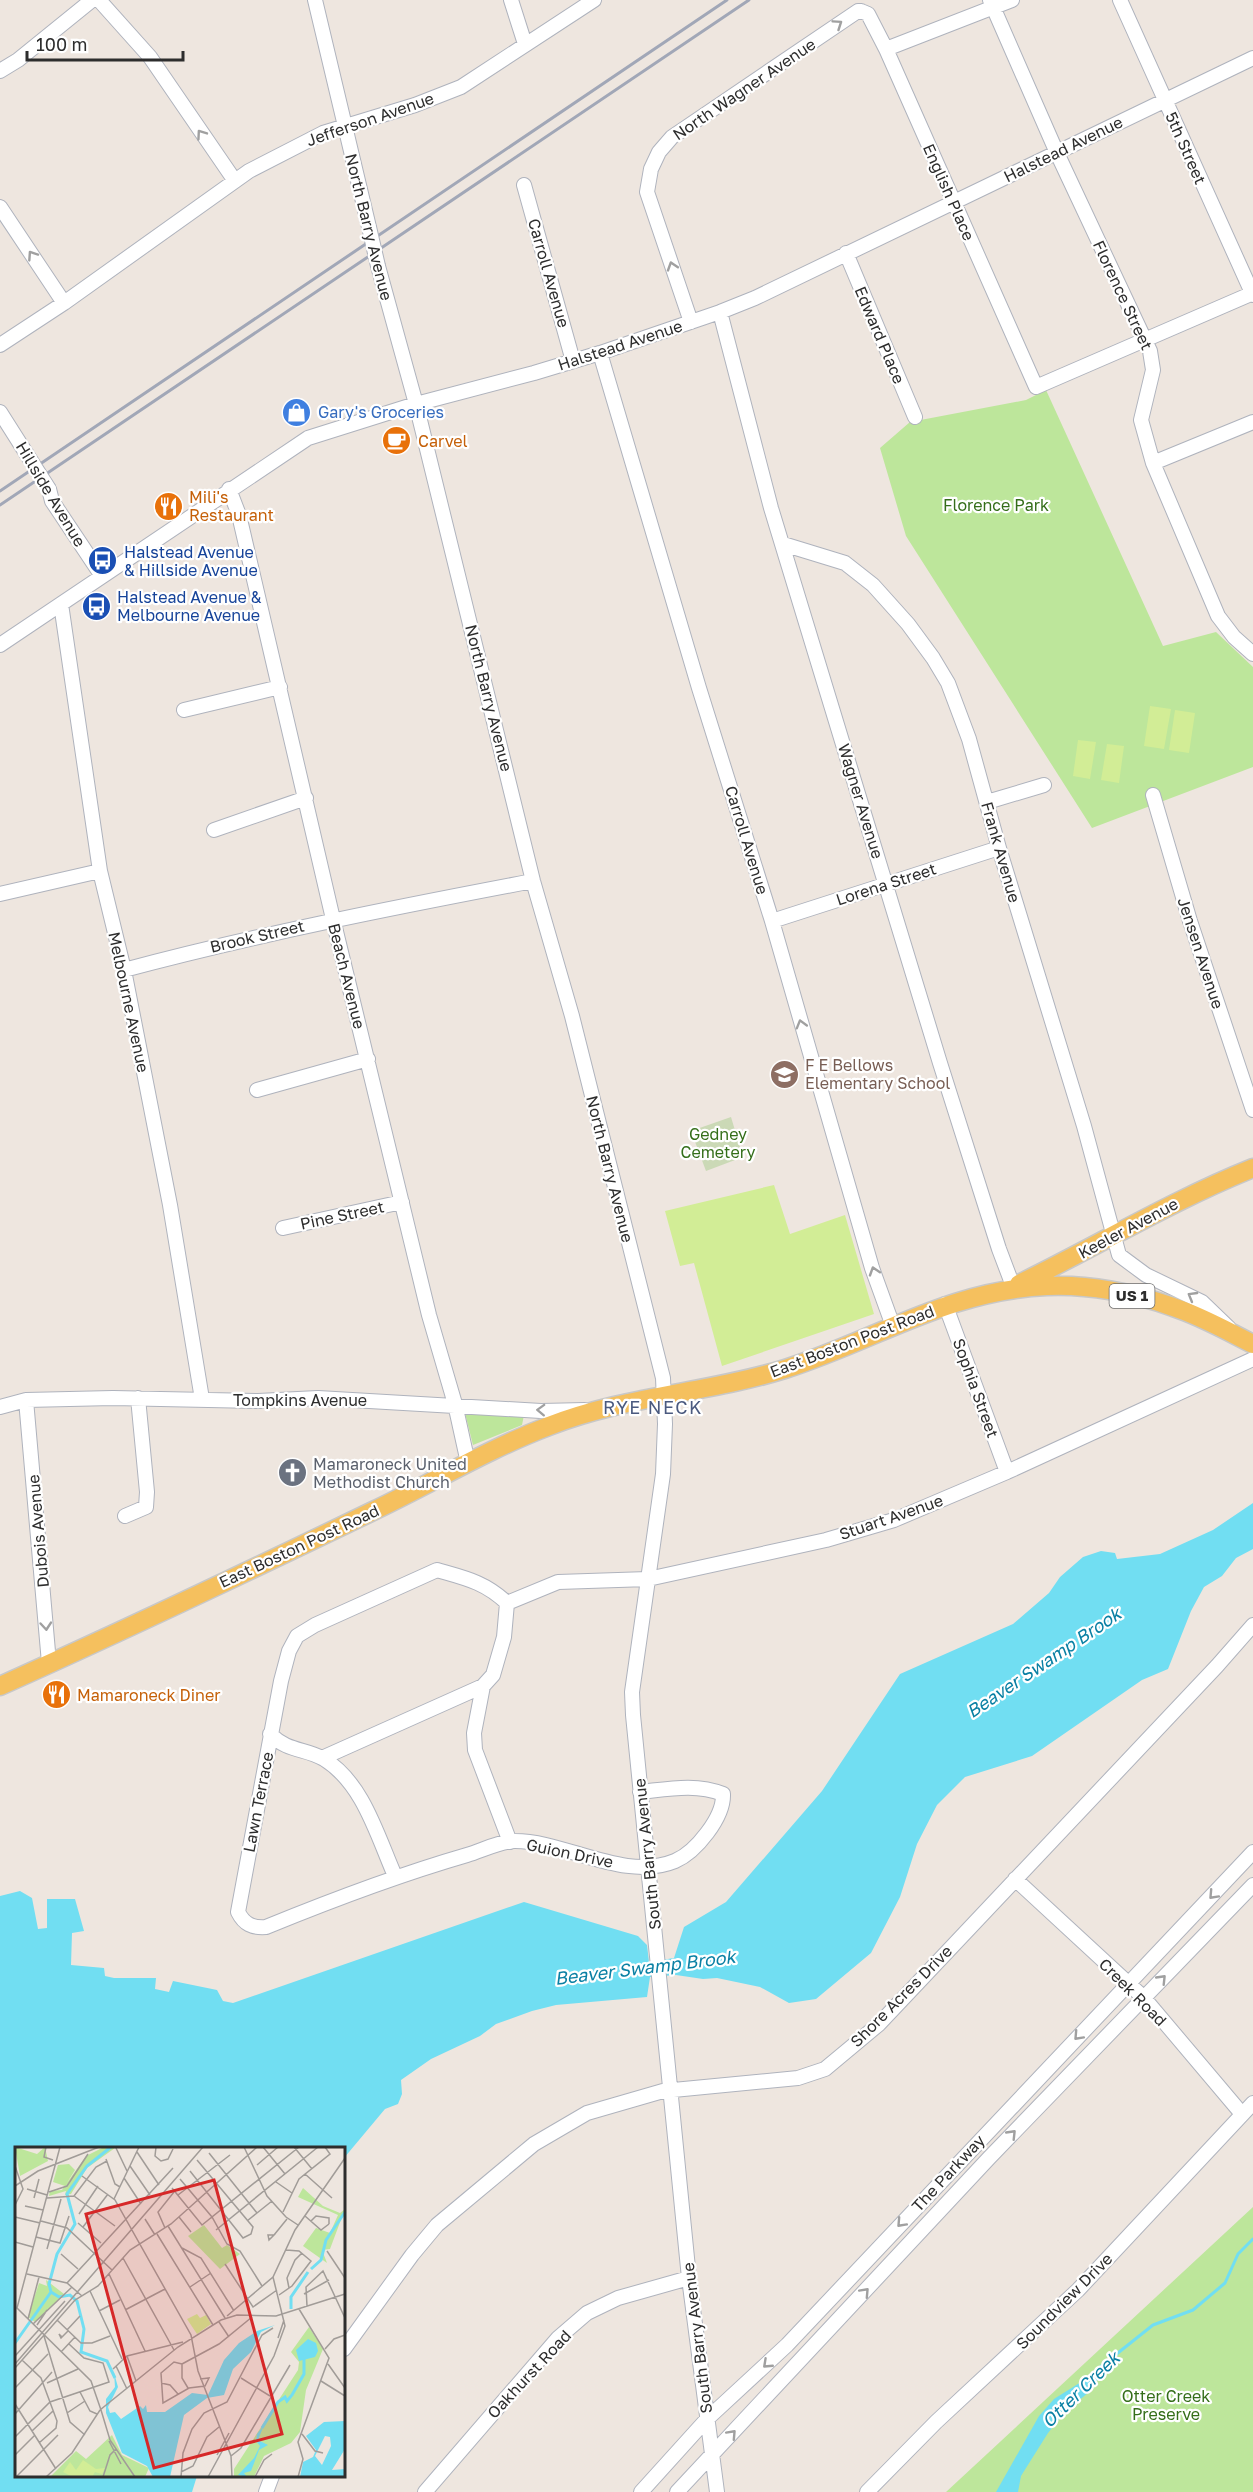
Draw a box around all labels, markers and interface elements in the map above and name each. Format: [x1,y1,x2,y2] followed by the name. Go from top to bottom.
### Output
[832,20,843,31] one-way arrow
[27,24,183,62] scale bar
[36,33,87,55] text: 100 m
[669,34,819,144] street label: North Wagner Avenue
[304,88,436,150] street label: Jefferson Avenue
[1161,109,1211,187] street label: 5th Street
[1000,112,1126,186] street label: Halstead Avenue
[197,129,208,140] one-way arrow
[919,141,979,243] street label: English Place
[341,151,397,303] street label: North Barry Avenue
[524,216,574,330] street label: Carroll Avenue
[1089,237,1157,353] street label: Florence Street
[28,251,39,262] one-way arrow
[667,261,680,272] one-way arrow
[851,283,909,387] street label: Edward Place
[555,315,685,375] street label: Halstead Avenue
[281,396,313,428] shop icon: Gary's Groceries
[318,402,444,422] place label: Gary's Groceries
[381,425,413,457] cafe icon: Carvel
[418,431,468,451] place label: Carvel
[12,438,90,550] street label: Hillside Avenue
[189,487,274,525] place label: Mili's Restaurant
[152,490,184,522] restaurant icon: Mili's Restaurant
[943,495,1049,515] park label: Florence Park
[124,542,258,580] place label: Halstead Avenue & Hillside Avenue
[87,545,119,577] bus stop icon: Halstead Avenue & Hillside Avenue
[117,587,262,625] place label: Halstead Avenue & Melbourne Avenue
[80,590,112,622] bus stop icon: Halstead Avenue & Melbourne Avenue
[461,622,517,774] street label: North Barry Avenue
[834,741,888,861] street label: Wagner Avenue
[721,783,773,897] street label: Carroll Avenue
[977,799,1025,905] street label: Frank Avenue
[833,858,939,910] street label: Lorena Street
[1174,895,1228,1011] street label: Jensen Avenue
[208,915,306,957] street label: Brook Street
[324,921,370,1031] street label: Beach Avenue
[104,930,154,1074] street label: Melbourne Avenue
[796,1019,808,1030] one-way arrow
[805,1055,950,1093] place label: F E Bellows Elementary School
[768,1058,800,1090] school or university icon: F E Bellows Elementary School
[582,1093,638,1245] street label: North Barry Avenue
[681,1124,756,1162] park label: Gedney Cemetery
[1075,1193,1181,1263] street label: Keeler Avenue
[298,1196,386,1234] street label: Pine Street
[868,1266,881,1277] one-way arrow
[1110,1284,1154,1308] road number: US 1
[1188,1292,1198,1304] one-way arrow
[767,1300,937,1382] street label: East Boston Post Road
[949,1336,1003,1440] street label: Sophia Street
[233,1390,367,1410] street label: Tompkins Avenue
[603,1396,703,1418] district label: RYE NECK
[537,1404,546,1416] one-way arrow
[313,1454,467,1492] place label: Mamaroneck United Methodist Church
[276,1457,308,1489] church icon: Mamaroneck United Methodist Church
[23,1474,53,1588] street label: Dubois Avenue
[836,1490,946,1544] street label: Stuart Avenue
[216,1500,382,1592] street label: East Boston Post Road
[962,1601,1127,1722] water label: Beaver Swamp Brook
[39,1621,52,1630] one-way arrow
[40,1679,72,1711] restaurant icon: Mamaroneck Diner
[77,1685,220,1705] place label: Mamaroneck Diner
[238,1750,278,1854] street label: Lawn Terrace
[629,1777,665,1931] street label: South Barry Avenue
[525,1834,615,1872] street label: Guion Drive
[1209,1888,1220,1898] one-way arrow
[846,1941,956,2051] street label: Shore Acres Drive
[553,1945,738,1989] water label: Beaver Swamp Brook
[1095,1954,1171,2030] street label: Creek Road
[1155,1975,1166,1986] one-way arrow
[1074,2029,1085,2039] one-way arrow
[907,2130,989,2216] street label: The Parkway
[1005,2130,1016,2141] one-way arrow
[15,2147,345,2477] inset map
[898,2216,909,2227] one-way arrow
[1012,2249,1116,2353] street label: Soundview Drive
[678,2261,716,2415] street label: South Barry Avenue
[858,2288,869,2298] one-way arrow
[483,2326,575,2422] street label: Oakhurst Road
[1037,2345,1125,2432] water label: Otter Creek
[763,2357,774,2368] one-way arrow
[1122,2386,1210,2424] park label: Otter Creek Preserve
[725,2431,736,2441] one-way arrow

